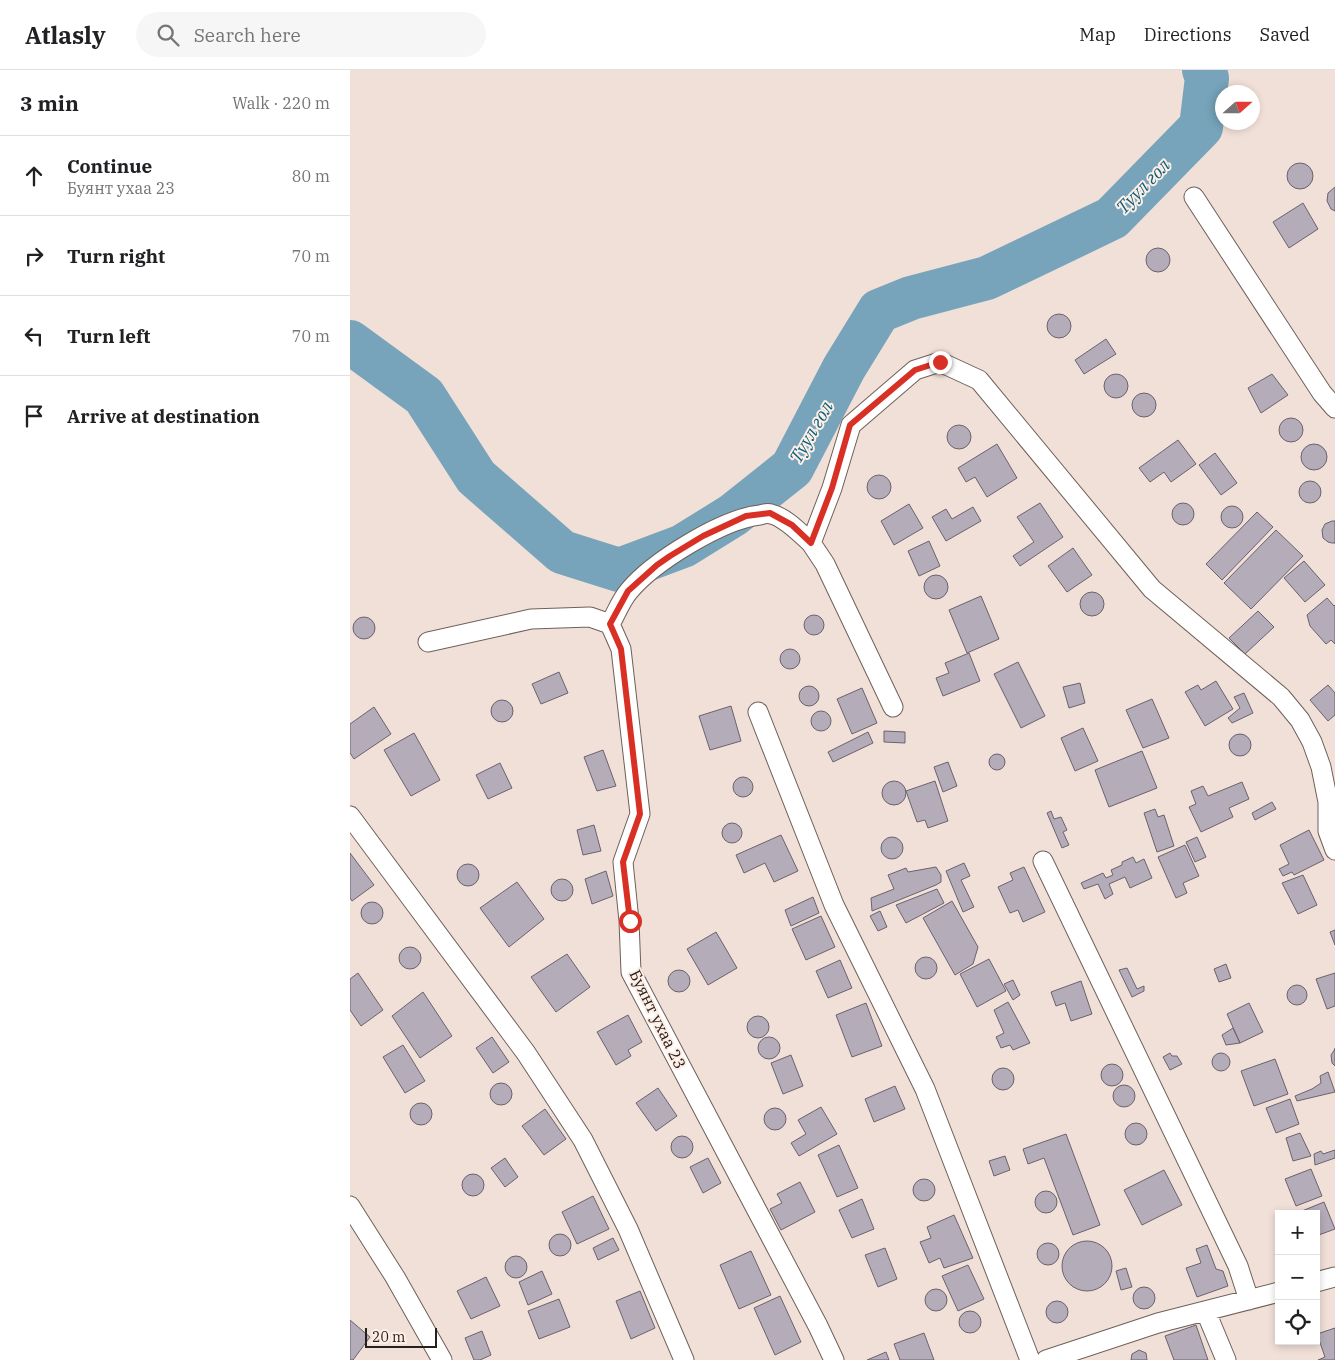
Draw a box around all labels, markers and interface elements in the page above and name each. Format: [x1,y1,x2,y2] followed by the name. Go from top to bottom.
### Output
[136,12,486,57] search box
[25,19,106,51] text: Atlasly
[154,21,182,49] icon: search
[194,23,301,47] text: Search here
[1079,23,1116,46] text: Map
[1144,23,1232,46] text: Directions
[1260,23,1310,46] text: Saved
[1215,85,1260,130] north arrow
[20,89,79,117] text: 3 min
[232,93,330,113] text: Walk · 220 m
[1111,153,1175,218] water label: Туул гол
[67,154,152,178] text: Continue
[20,162,48,190] icon: ahead
[292,166,330,186] text: 80 m
[67,178,175,198] text: Буянт ухаа 23
[20,242,48,270] icon: right
[67,244,165,268] text: Turn right
[292,246,330,266] text: 70 m
[20,322,48,350] icon: left
[67,324,150,348] text: Turn left
[292,326,330,346] text: 70 m
[929,351,952,374] route end
[784,396,838,467] water label: Туул гол
[20,402,48,430] icon: arrive
[67,404,260,428] text: Arrive at destination
[619,910,642,933] route start
[625,966,691,1072] street label: Буянт ухаа 23
[1275,1210,1320,1345] map controls
[1275,1210,1320,1255] button: +
[1275,1255,1320,1300] button: −
[1275,1300,1320,1345] button: locate
[365,1325,438,1348] scale bar
[372,1328,405,1346] text: 20 m

